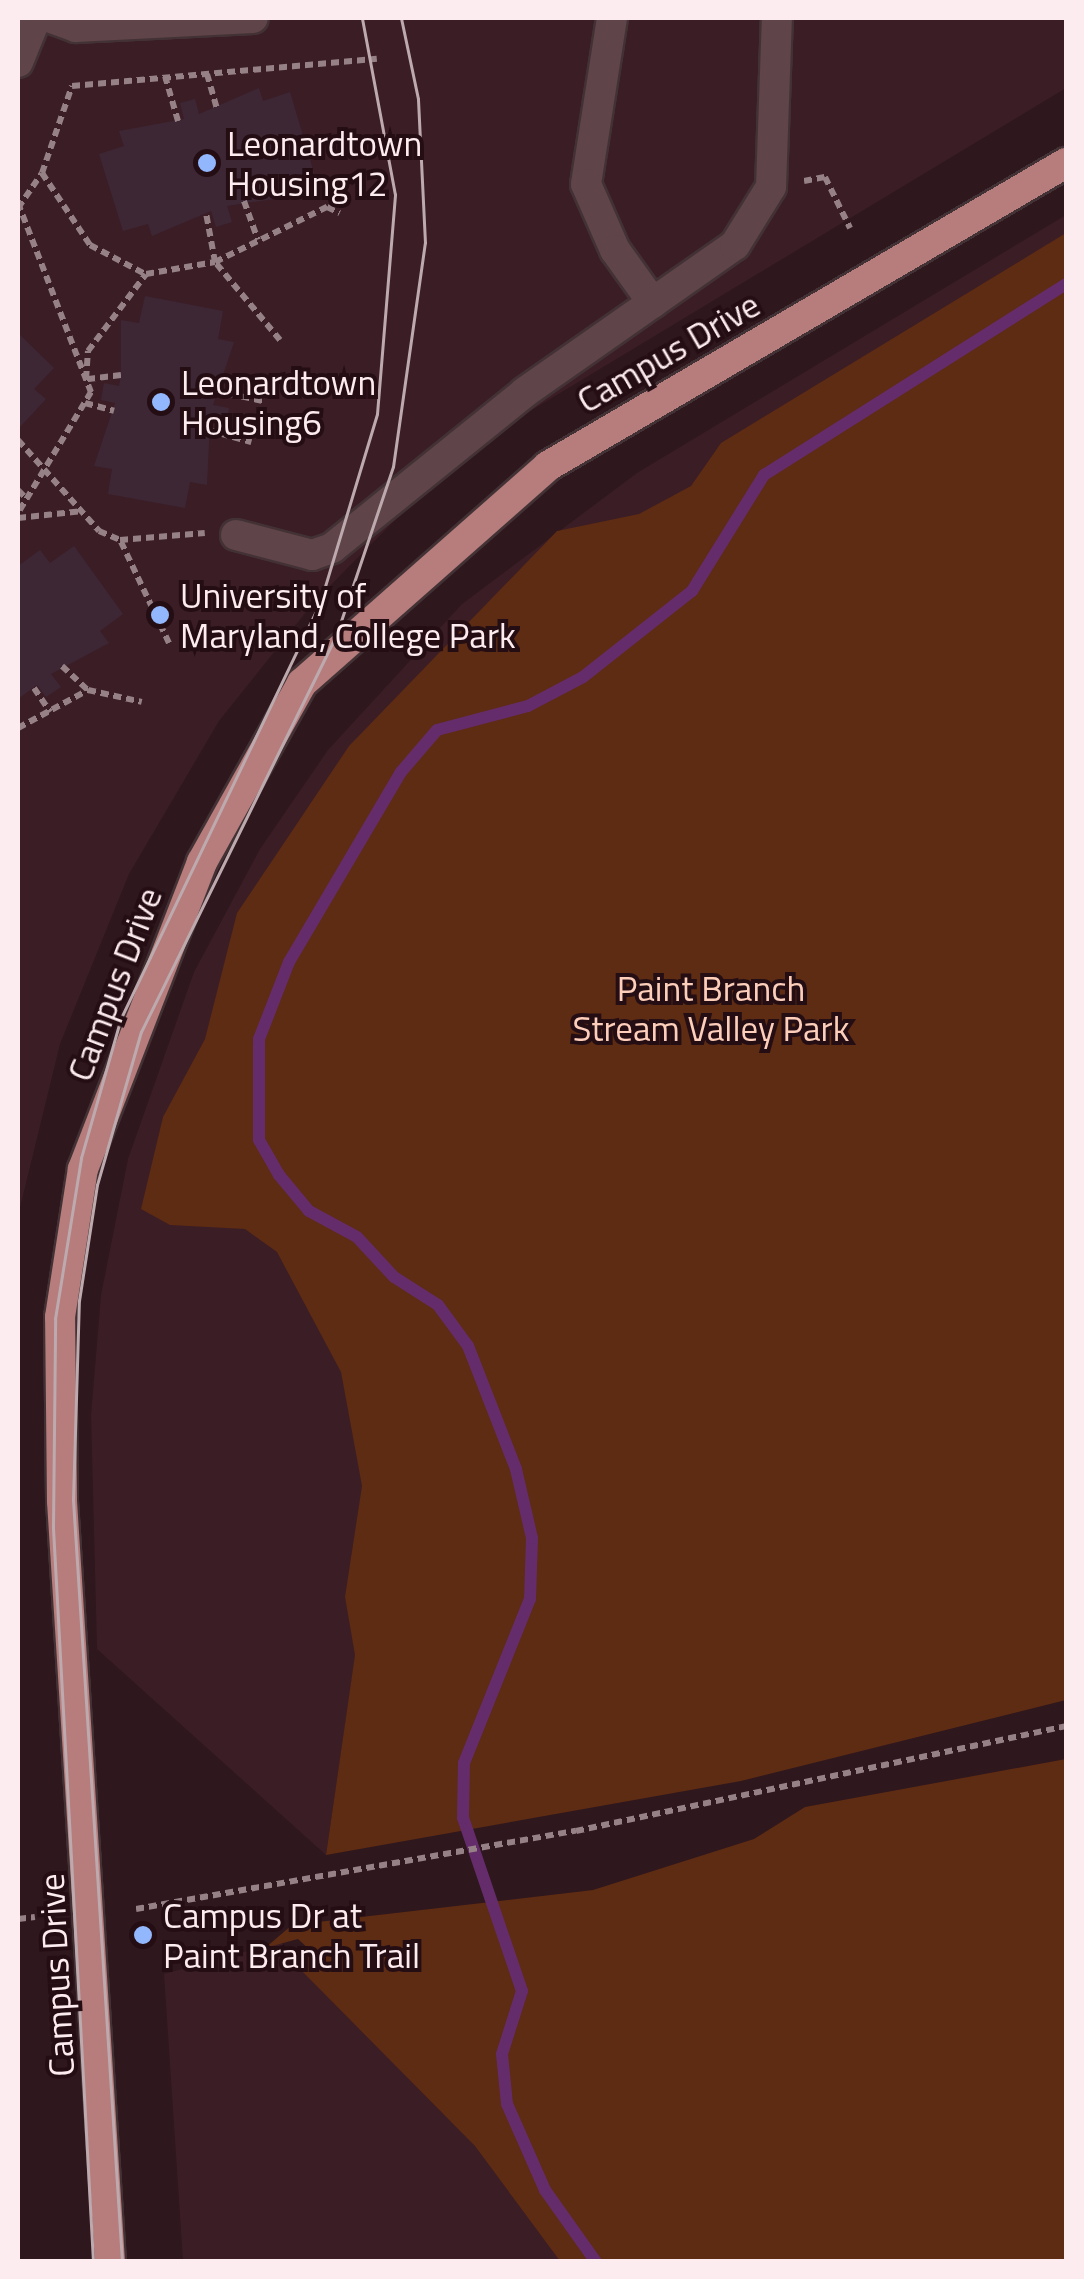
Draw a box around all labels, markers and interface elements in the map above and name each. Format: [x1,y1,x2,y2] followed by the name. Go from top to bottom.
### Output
[227,122,422,204] place label: Leonardtown Housing12
[196,152,218,174] marker: Leonardtown Housing12
[569,283,767,421] street label: Campus Drive
[181,361,376,443] place label: Leonardtown Housing6
[150,391,172,413] marker: Leonardtown Housing6
[180,574,516,656] place label: University of Maryland, College Park
[149,604,171,626] marker: University of Maryland, College Park
[58,882,170,1086] street label: Campus Drive
[573,967,849,1049] park label: Paint Branch Stream Valley Park
[30,1872,82,2078] street label: Campus Drive
[163,1894,420,1976] place label: Campus Dr at Paint Branch Trail
[132,1924,154,1946] marker: Campus Dr at Paint Branch Trail

